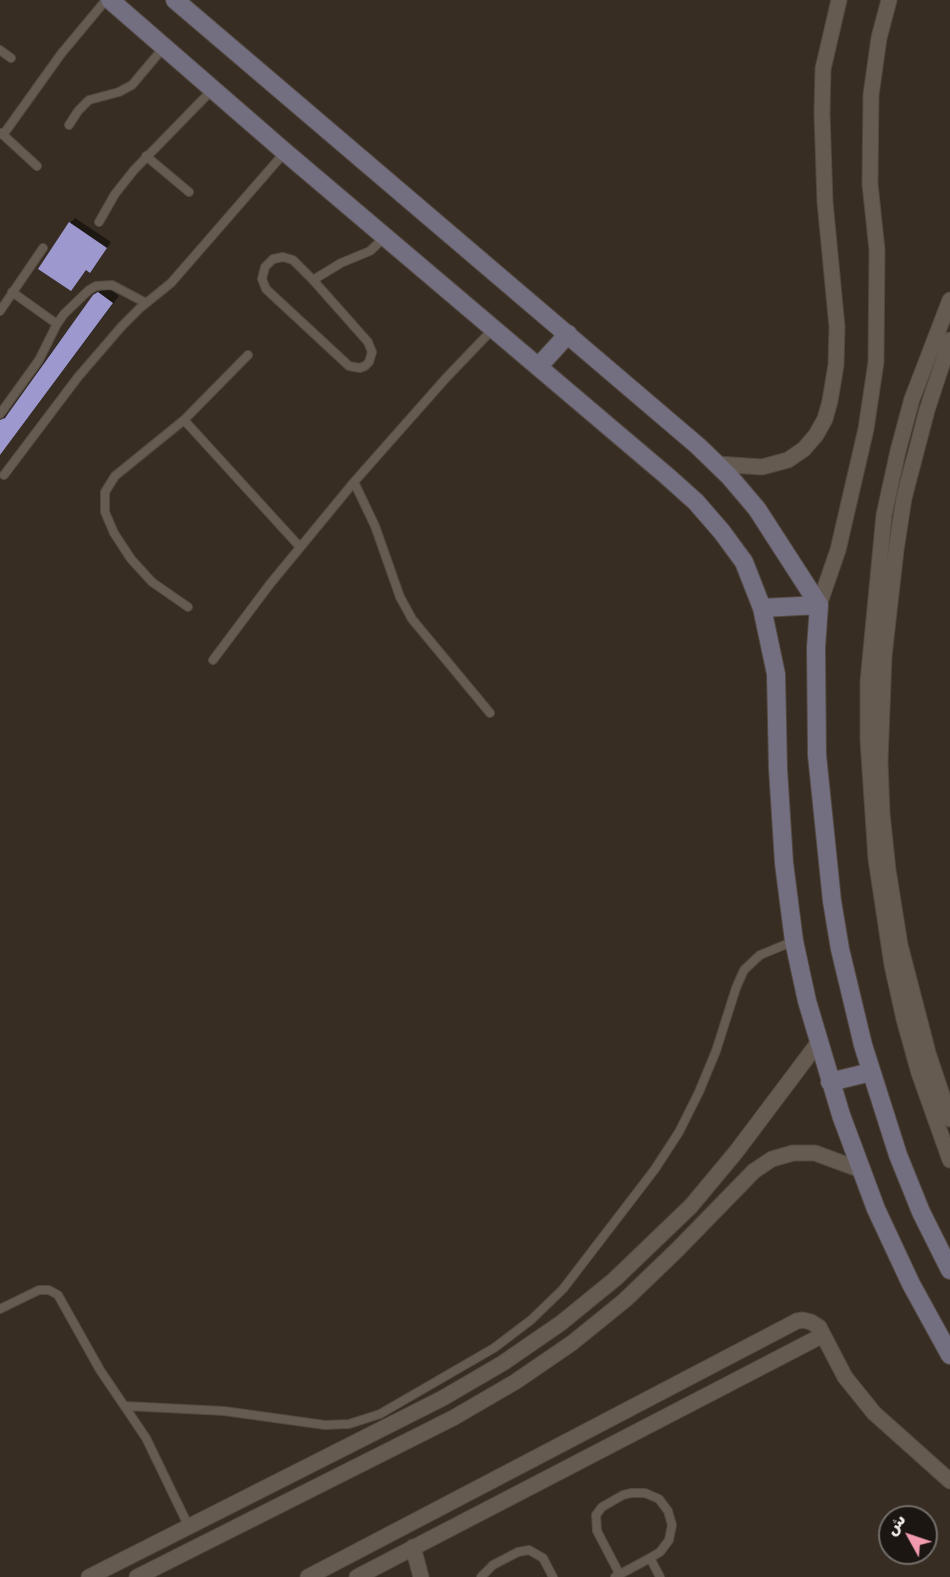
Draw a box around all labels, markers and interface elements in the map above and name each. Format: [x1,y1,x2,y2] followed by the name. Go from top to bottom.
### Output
[878,1505,938,1565] north arrow
[881,1510,910,1539] text: ش

